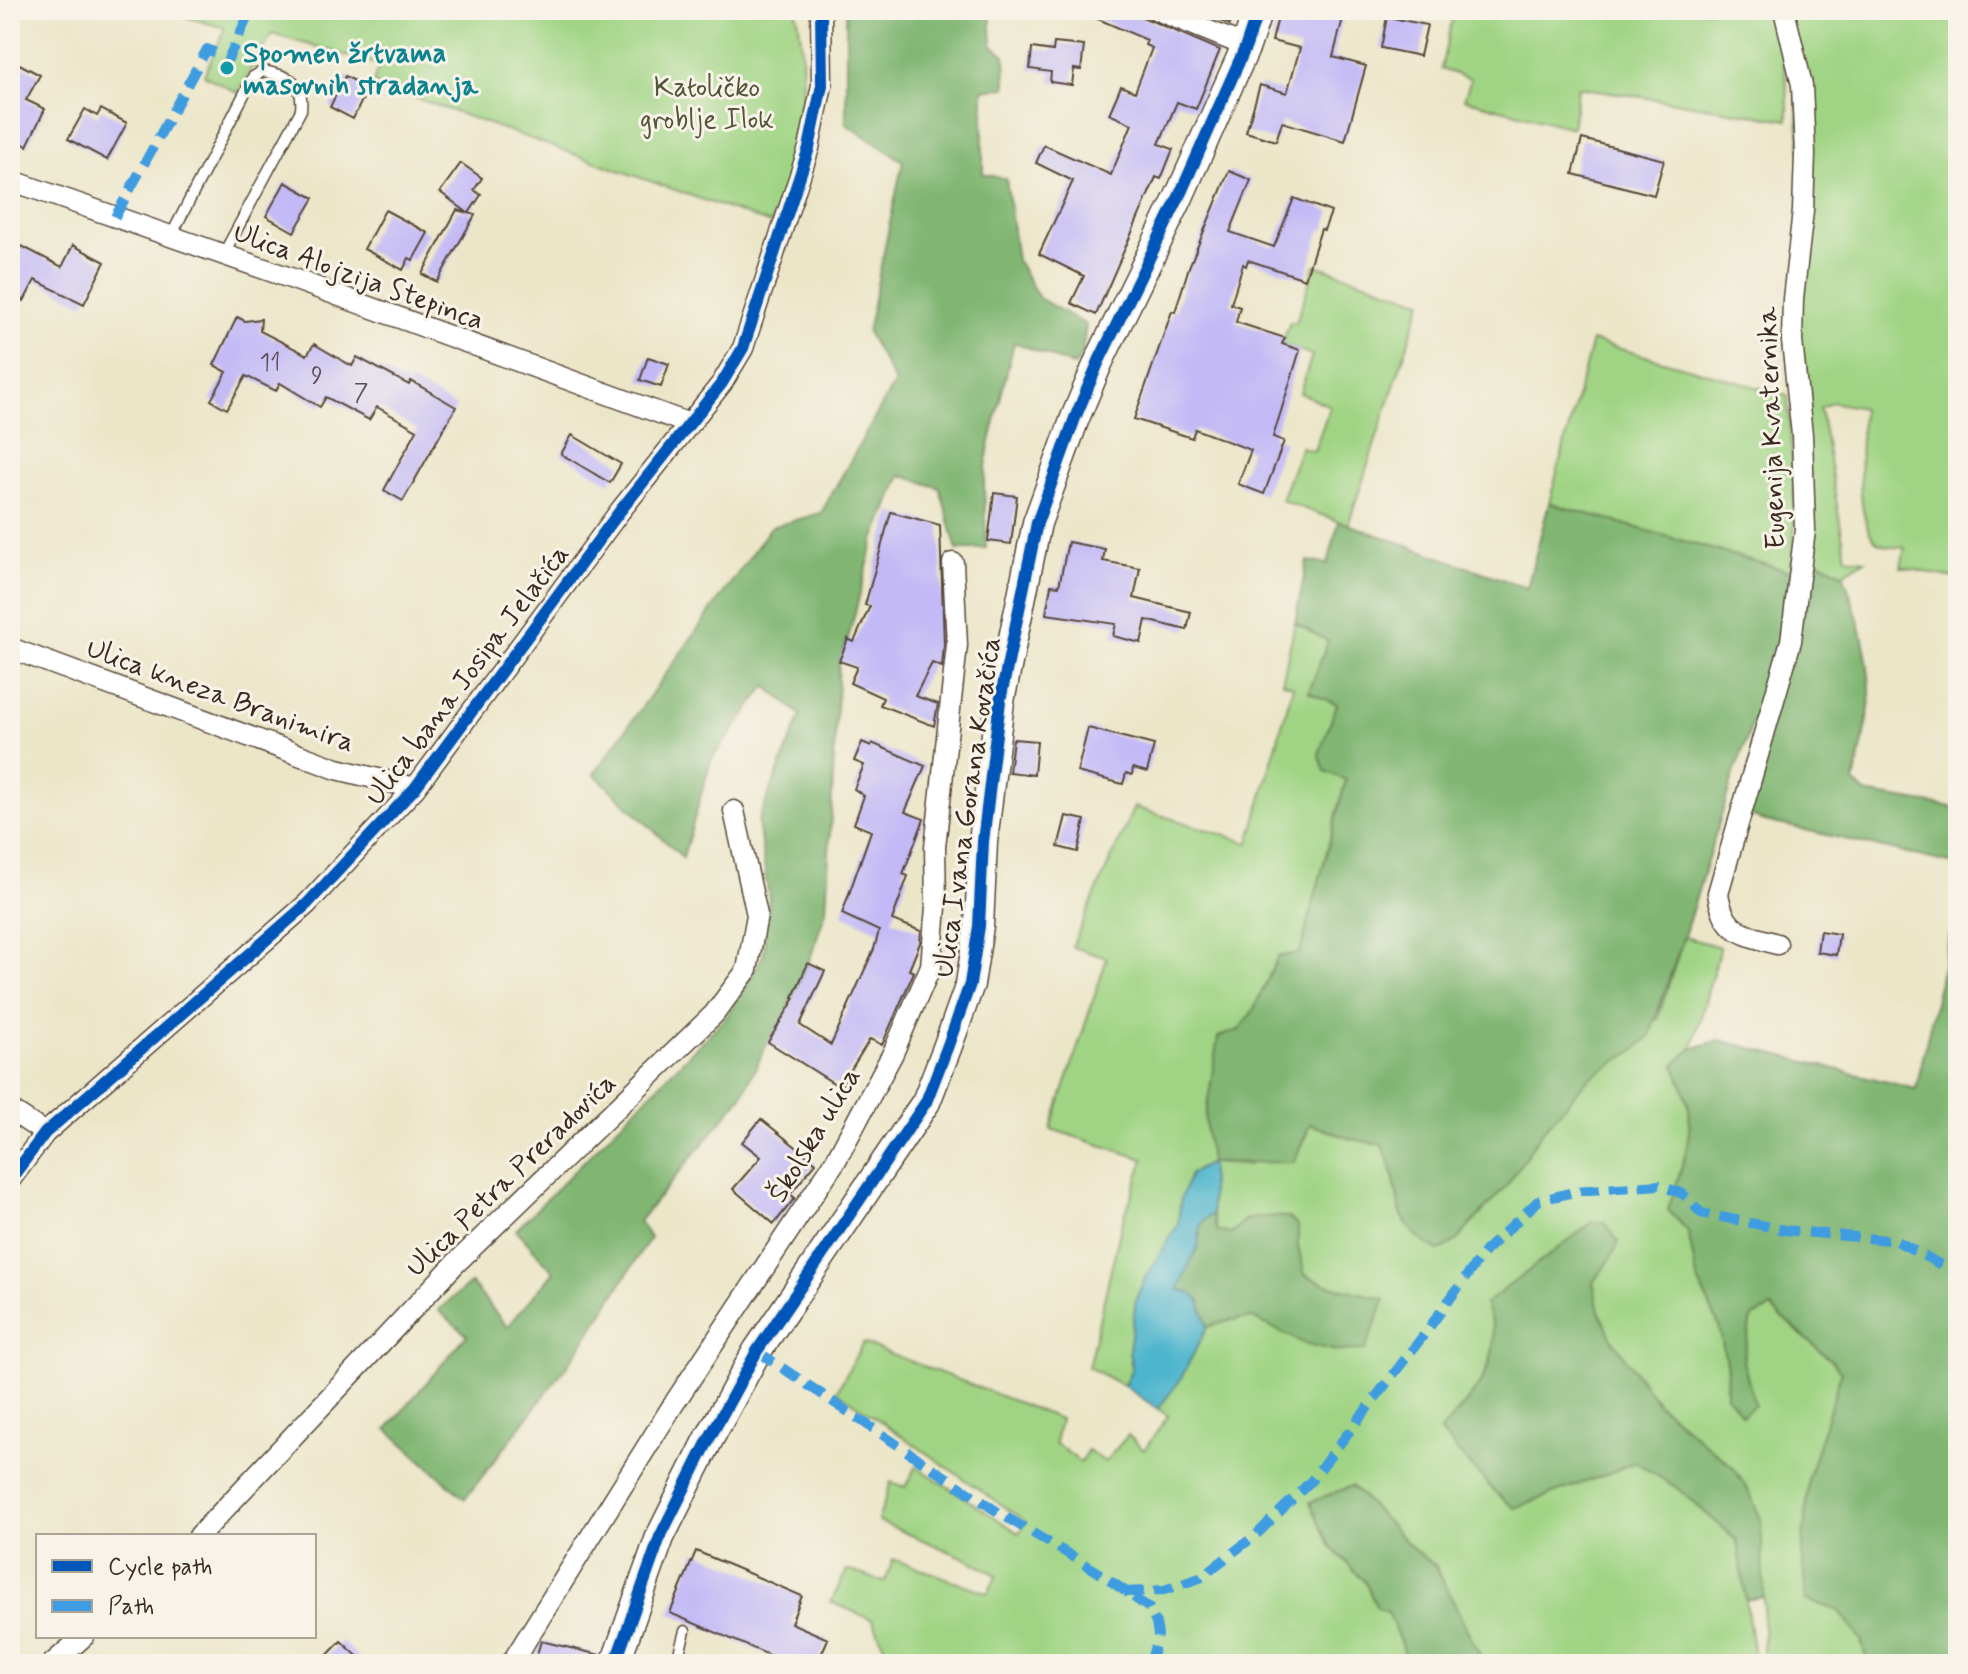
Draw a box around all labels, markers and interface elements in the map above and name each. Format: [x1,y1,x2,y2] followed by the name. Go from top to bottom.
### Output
[243,36,479,105] place label: Spomen žrtvama masovnih stradanja
[218,59,236,77] marker: Spomen žrtvama masovnih stradanja
[640,70,774,139] park label: Katoličko groblje Ilok
[228,215,488,340] street label: Ulica Alojzija Stepinca
[1750,306,1795,550] street label: Eugenija Kvaternika
[259,348,281,379] house number: 11
[311,361,323,392] house number: 9
[354,378,368,409] house number: 7
[358,538,578,814] street label: Ulica bana Josipa Jelačića
[81,631,359,762] street label: Ulica kneza Branimira
[926,635,1011,980] street label: Ulica Ivana Gorana Kovačića
[760,1061,870,1210] street label: Školska ulica
[399,1066,625,1286] street label: Ulica Petra Preradovića
[36,1534,316,1638] legend
[108,1552,213,1583] text: Cycle path
[108,1592,154,1623] text: Path

